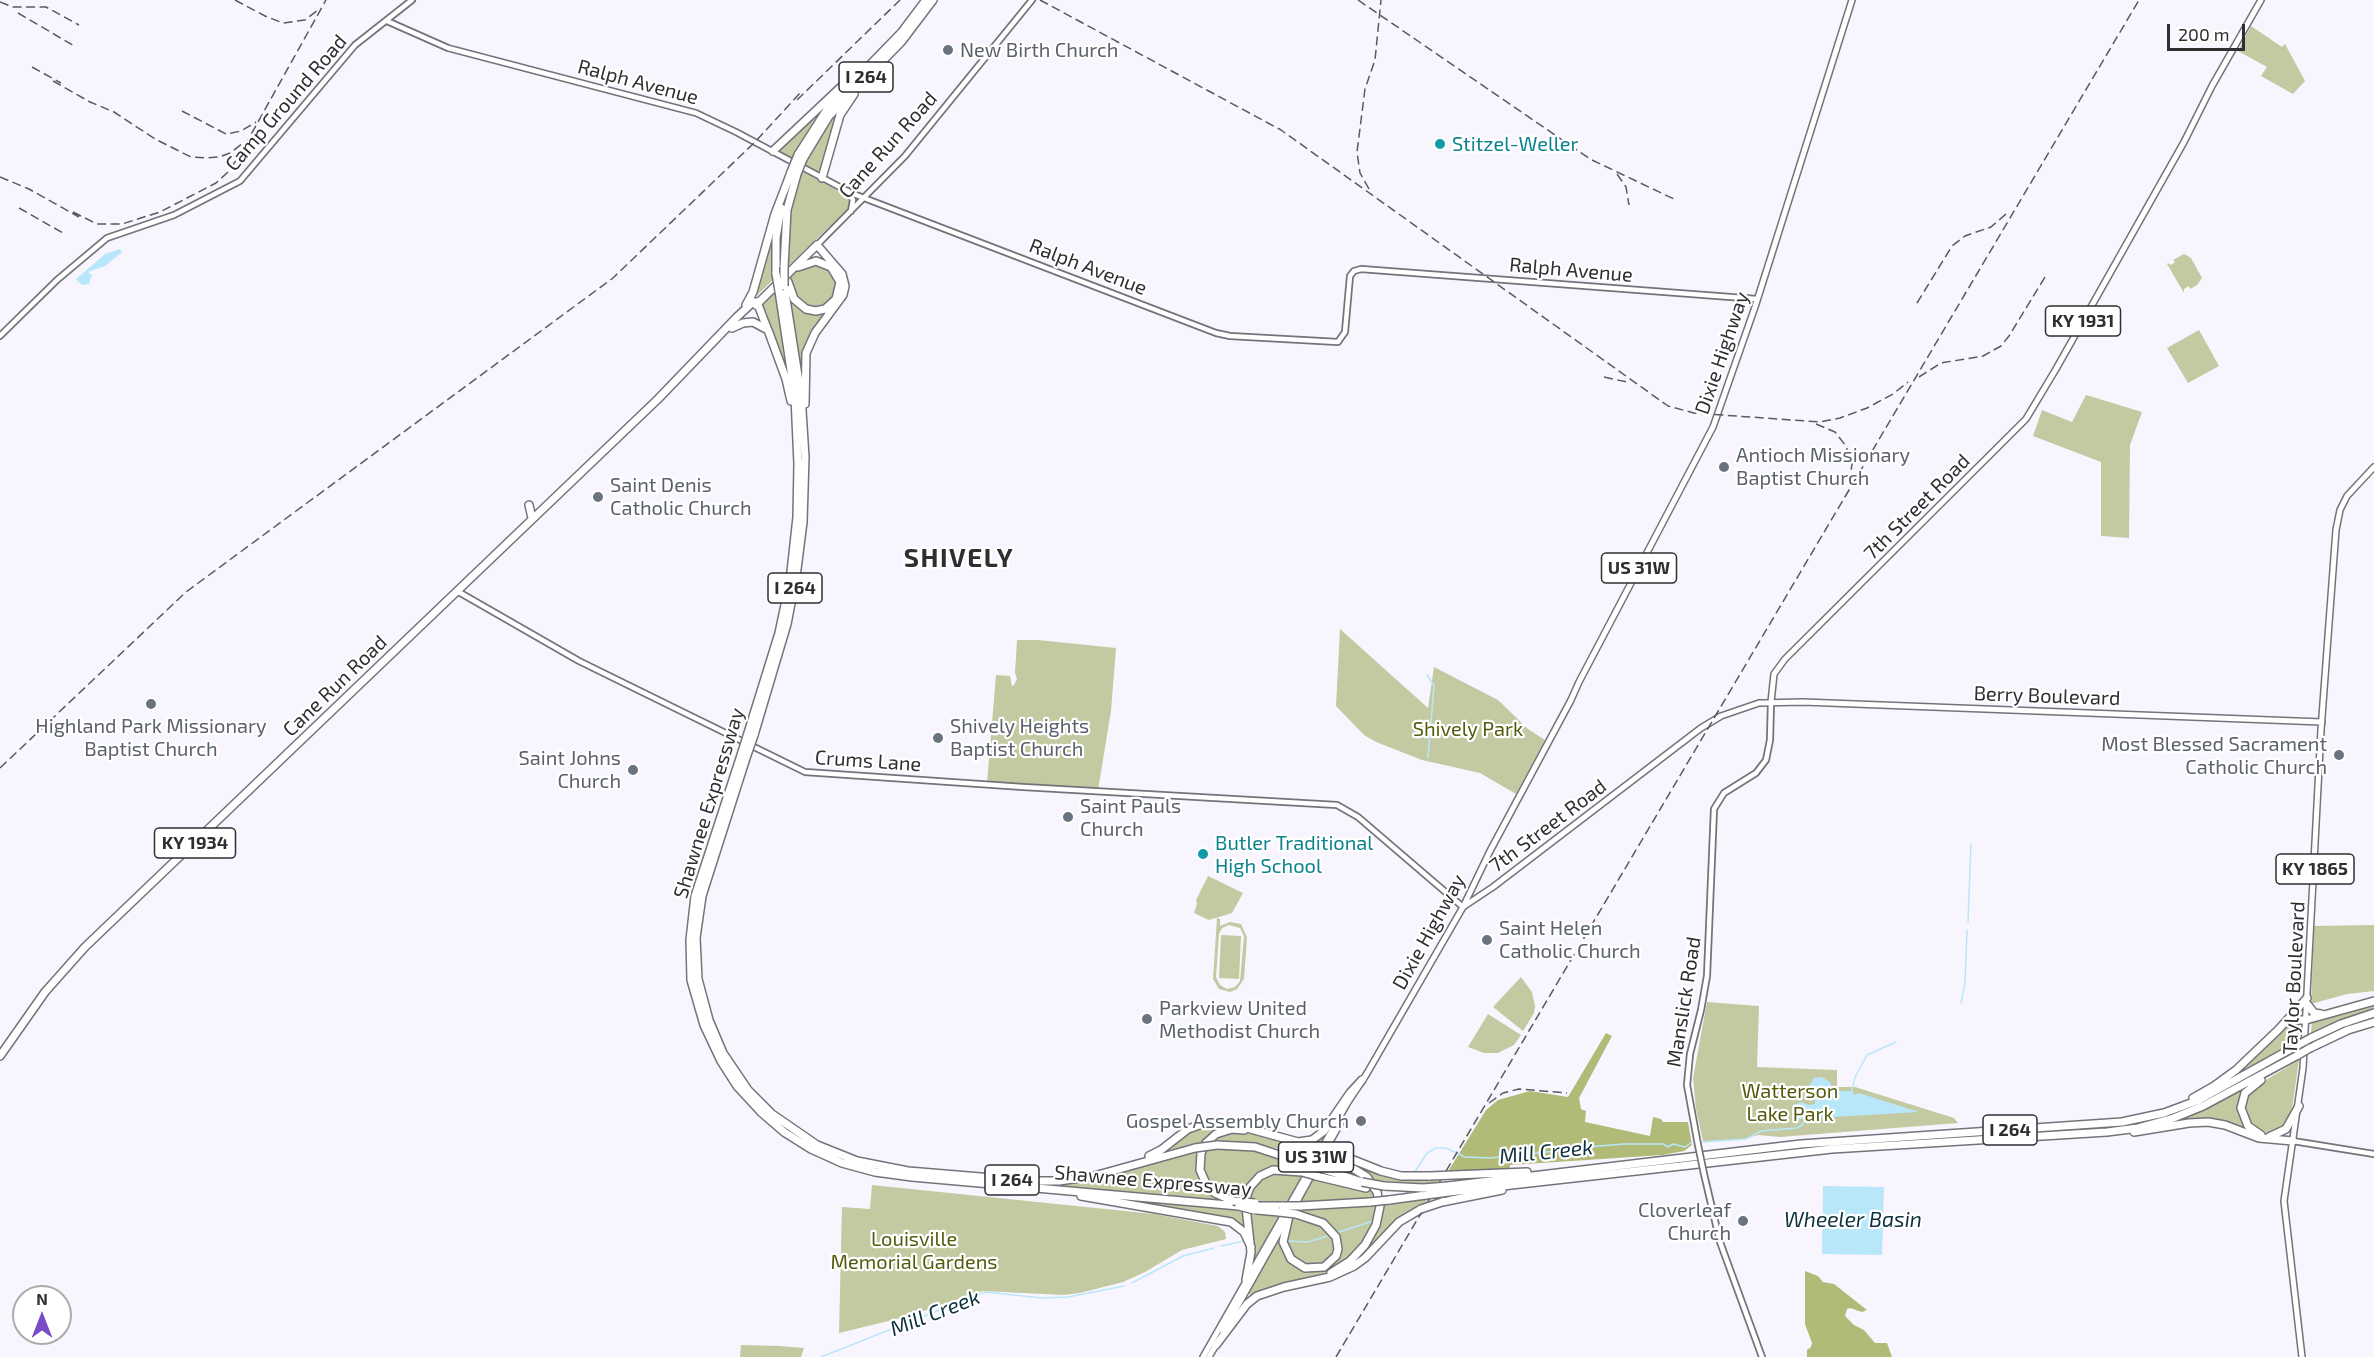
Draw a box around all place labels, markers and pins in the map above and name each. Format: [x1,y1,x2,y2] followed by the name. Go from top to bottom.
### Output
[960,38,1118,62] place label: New Birth Church
[941,43,955,57] marker: New Birth Church
[1452,132,1579,156] place label: Stitzel-Weller
[1433,137,1447,151] marker: Stitzel-Weller
[1736,443,1910,490] place label: Antioch Missionary Baptist Church
[1717,460,1731,474] marker: Antioch Missionary Baptist Church
[610,473,752,520] place label: Saint Denis Catholic Church
[591,490,605,504] marker: Saint Denis Catholic Church
[144,697,158,711] marker: Highland Park Missionary Baptist Church
[35,714,267,761] place label: Highland Park Missionary Baptist Church
[950,714,1089,761] place label: Shively Heights Baptist Church
[931,731,945,745] marker: Shively Heights Baptist Church
[2101,732,2327,779] place label: Most Blessed Sacrament Catholic Church
[519,746,621,793] place label: Saint Johns Church
[2332,748,2346,762] marker: Most Blessed Sacrament Catholic Church
[626,763,640,777] marker: Saint Johns Church
[1080,794,1181,841] place label: Saint Pauls Church
[1061,810,1075,824] marker: Saint Pauls Church
[1215,831,1373,878] place label: Butler Traditional High School
[1196,847,1210,861] marker: Butler Traditional High School
[1499,916,1641,963] place label: Saint Helen Catholic Church
[1480,933,1494,947] marker: Saint Helen Catholic Church
[1159,996,1320,1043] place label: Parkview United Methodist Church
[1140,1012,1154,1026] marker: Parkview United Methodist Church
[1126,1109,1349,1133] place label: Gospel Assembly Church
[1354,1114,1368,1128] marker: Gospel Assembly Church
[1638,1198,1731,1245] place label: Cloverleaf Church
[1736,1214,1750,1228] marker: Cloverleaf Church

